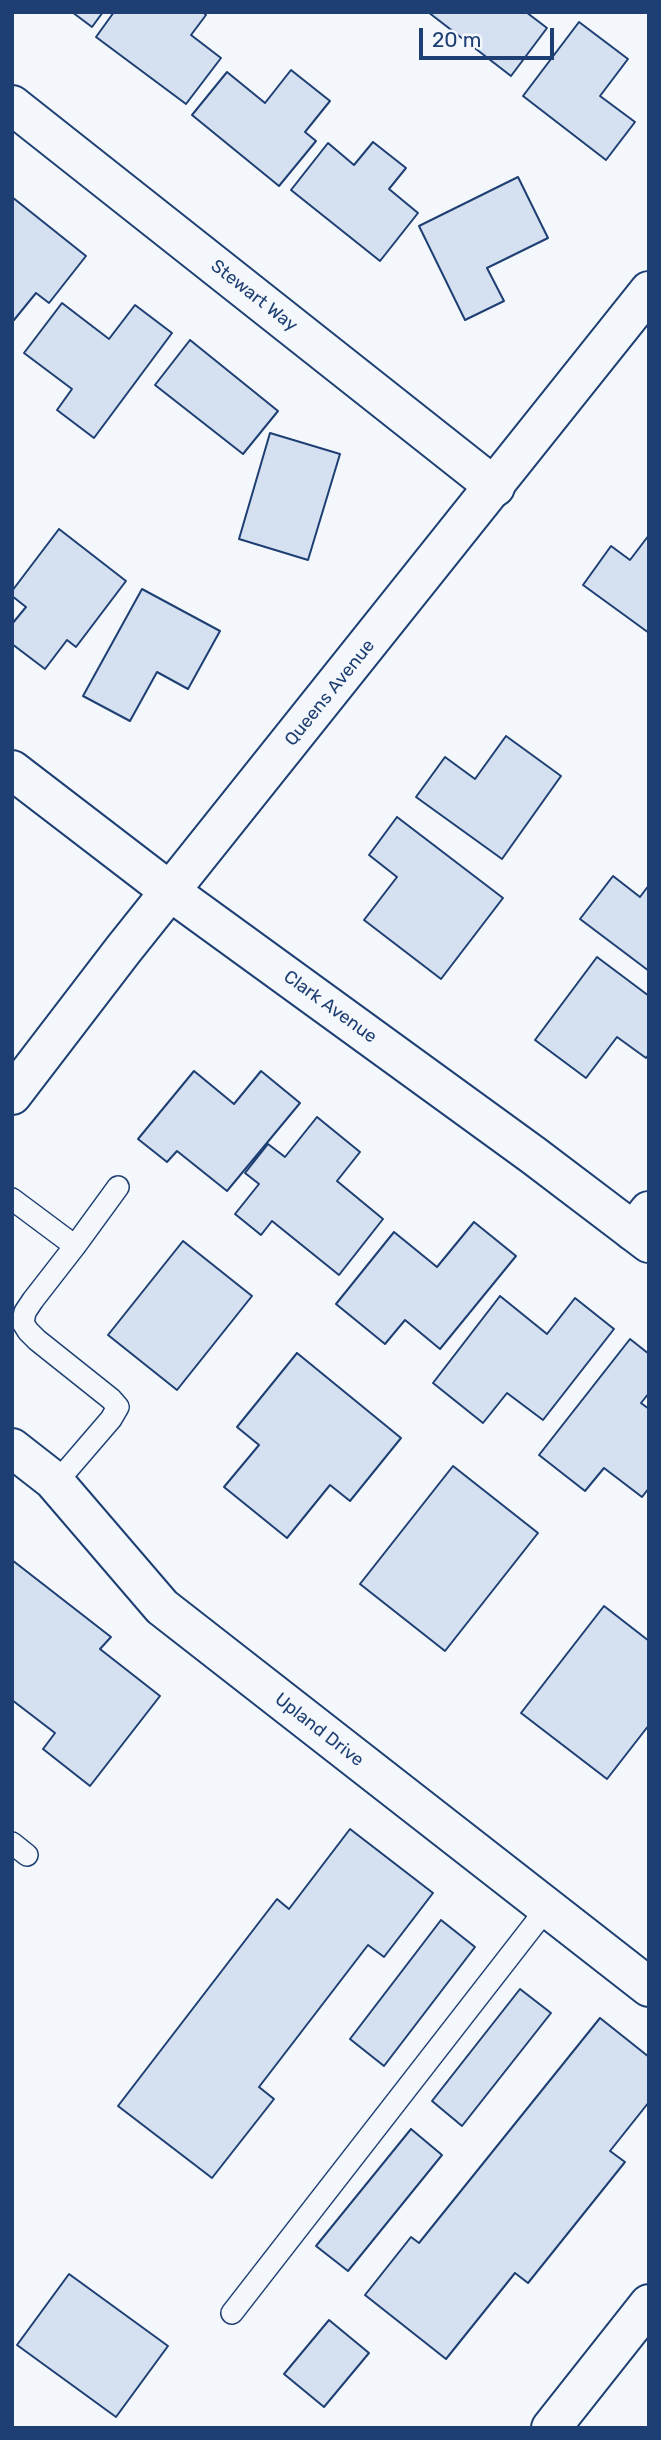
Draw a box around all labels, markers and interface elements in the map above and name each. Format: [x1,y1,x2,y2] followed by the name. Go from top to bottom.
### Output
[423,14,558,58] scale bar
[432,27,481,52] text: 20 m
[206,255,302,337] street label: Stewart Way
[280,635,380,751] street label: Queens Avenue
[279,966,381,1048] street label: Clark Avenue
[270,1689,368,1771] street label: Upland Drive

